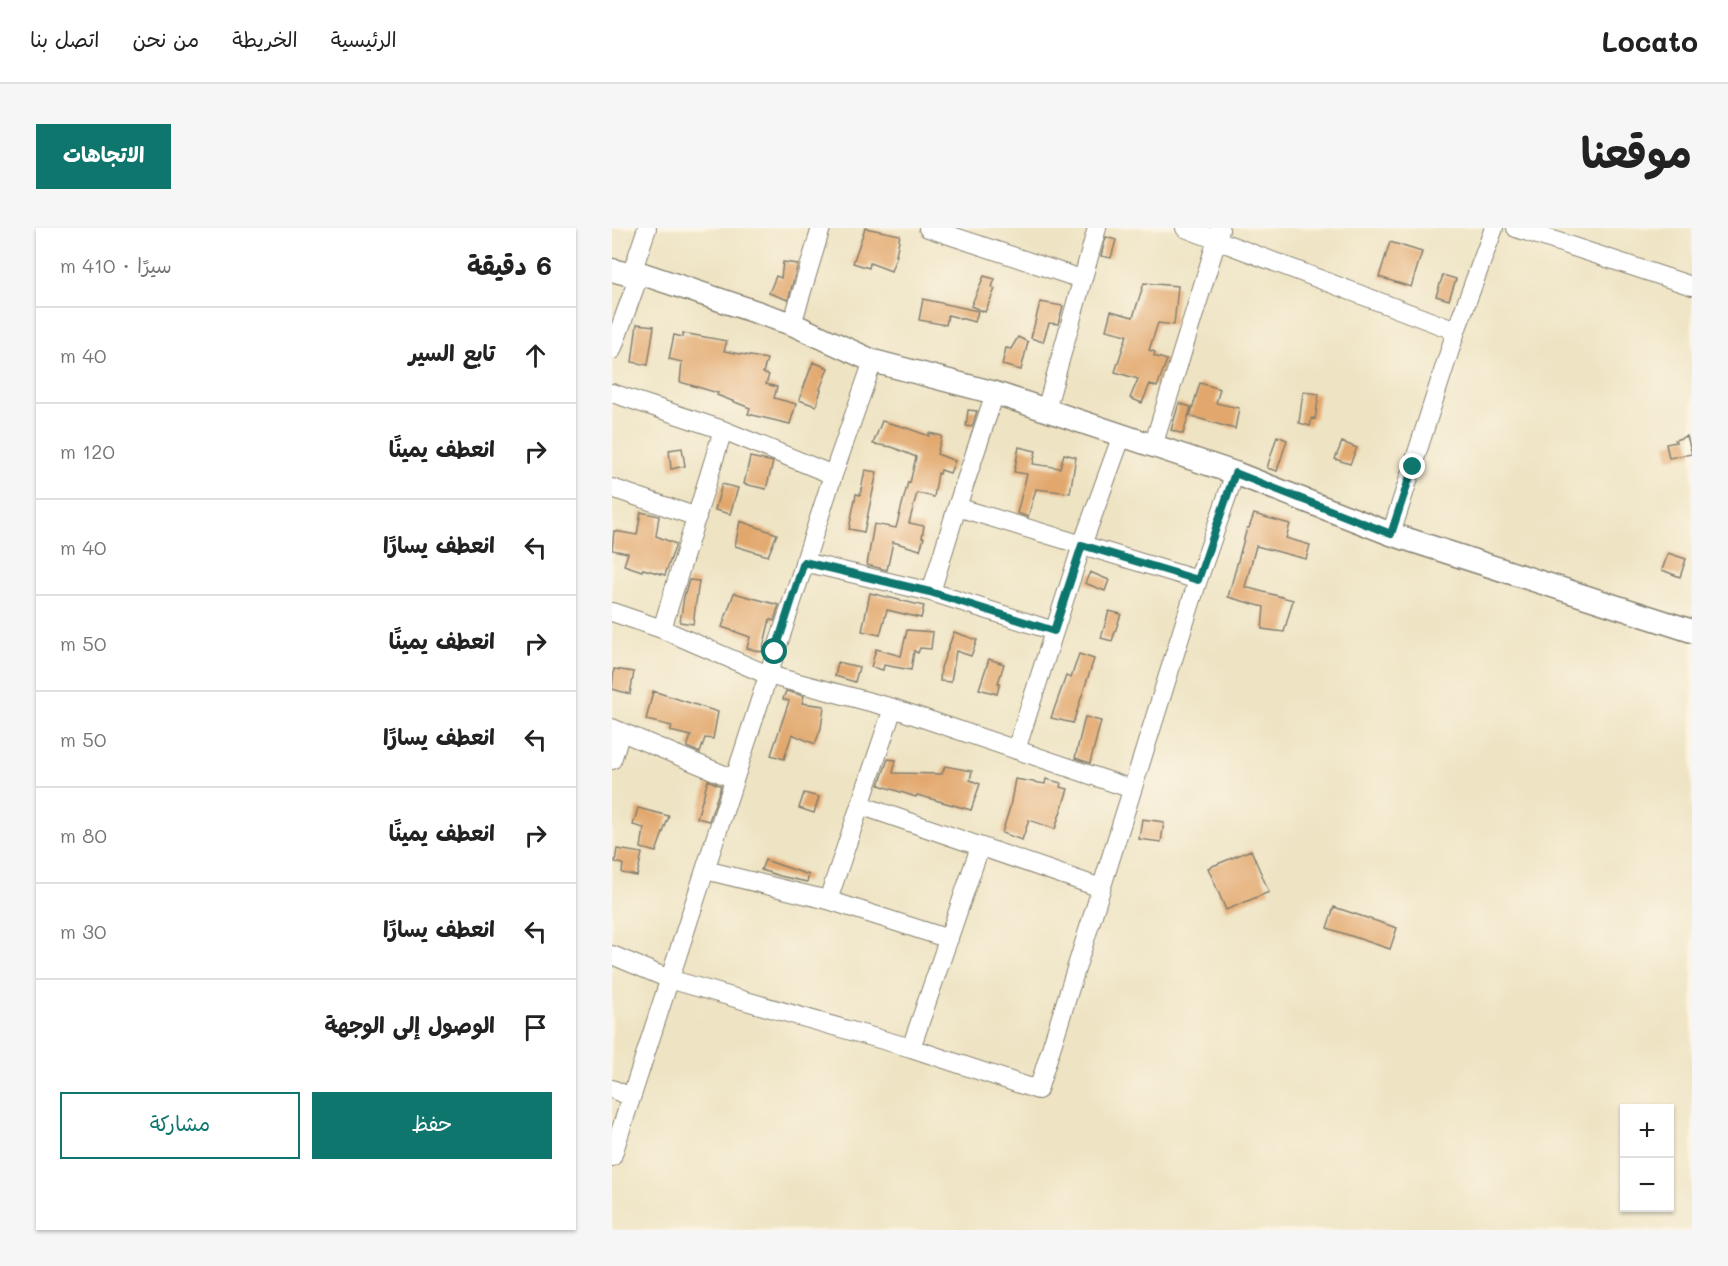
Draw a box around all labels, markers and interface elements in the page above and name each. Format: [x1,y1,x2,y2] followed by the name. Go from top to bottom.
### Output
[1601,23,1698,59] text: Locato
[30,25,100,52] text: اتصل بنا
[133,25,199,52] text: من نحن
[232,25,298,52] text: الخريطة
[331,25,397,52] text: الرئيسية
[36,124,171,189] button: الاتجاهات
[1581,124,1692,179] text: موقعنا
[467,248,552,282] text: 6 دقيقة
[60,252,172,278] text: سيرًا · 410 m
[409,338,495,367] text: تابع السير
[519,339,552,372] icon: ahead
[60,342,106,368] text: 40 m
[389,434,495,463] text: انعطف يمينًا
[519,435,552,468] icon: right
[60,438,115,464] text: 120 m
[1399,453,1425,479] route end
[383,530,495,559] text: انعطف يسارًا
[519,531,552,564] icon: left
[60,534,106,560] text: 40 m
[389,626,495,655] text: انعطف يمينًا
[519,627,552,660] icon: right
[60,630,106,656] text: 50 m
[761,638,787,664] route start
[383,722,495,751] text: انعطف يسارًا
[519,723,552,756] icon: left
[60,726,106,752] text: 50 m
[389,818,495,847] text: انعطف يمينًا
[519,819,552,852] icon: right
[60,822,107,848] text: 80 m
[383,914,495,943] text: انعطف يسارًا
[519,915,552,948] icon: left
[60,918,106,944] text: 30 m
[324,1010,495,1039] text: الوصول إلى الوجهة
[519,1011,552,1044] icon: arrive
[60,1092,300,1159] button: مشاركة
[312,1092,552,1159] button: حفظ
[1620,1104,1674,1212] map controls
[1620,1104,1674,1158] button: +
[1620,1158,1674,1212] button: −

